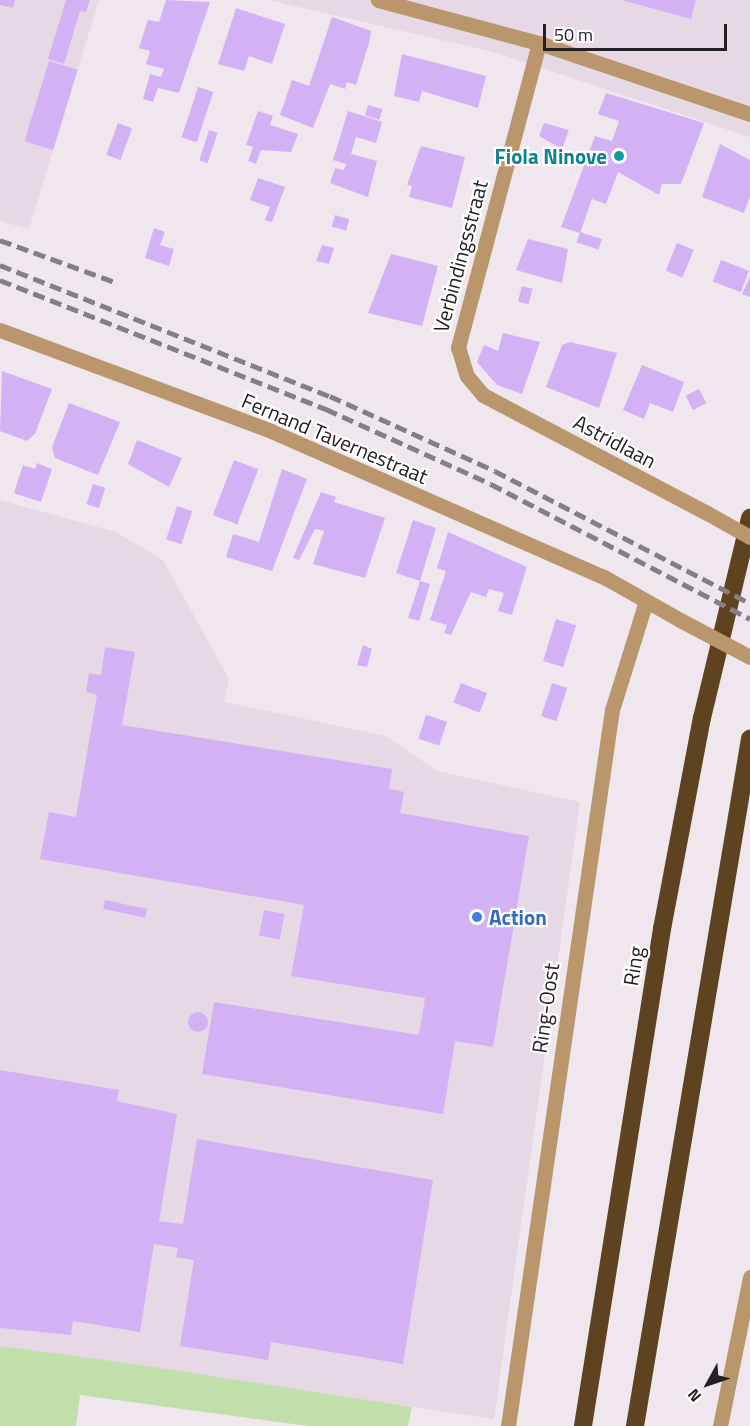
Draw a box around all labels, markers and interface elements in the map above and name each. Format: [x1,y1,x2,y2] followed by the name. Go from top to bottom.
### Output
[546,12,730,50] scale bar
[554,21,593,48] text: 50 m
[495,143,607,169] place label: Fiola Ninove
[612,149,626,163] marker: Fiola Ninove
[428,177,492,335] street label: Verbindingsstraat
[238,387,432,489] street label: Fernand Tavernestraat
[569,409,661,473] street label: Astridlaan
[489,904,547,930] place label: Action
[470,910,484,924] marker: Action
[617,944,649,988] street label: Ring
[526,961,564,1055] street label: Ring-Oost
[678,1354,738,1414] north arrow
[681,1384,707,1408] text: N

